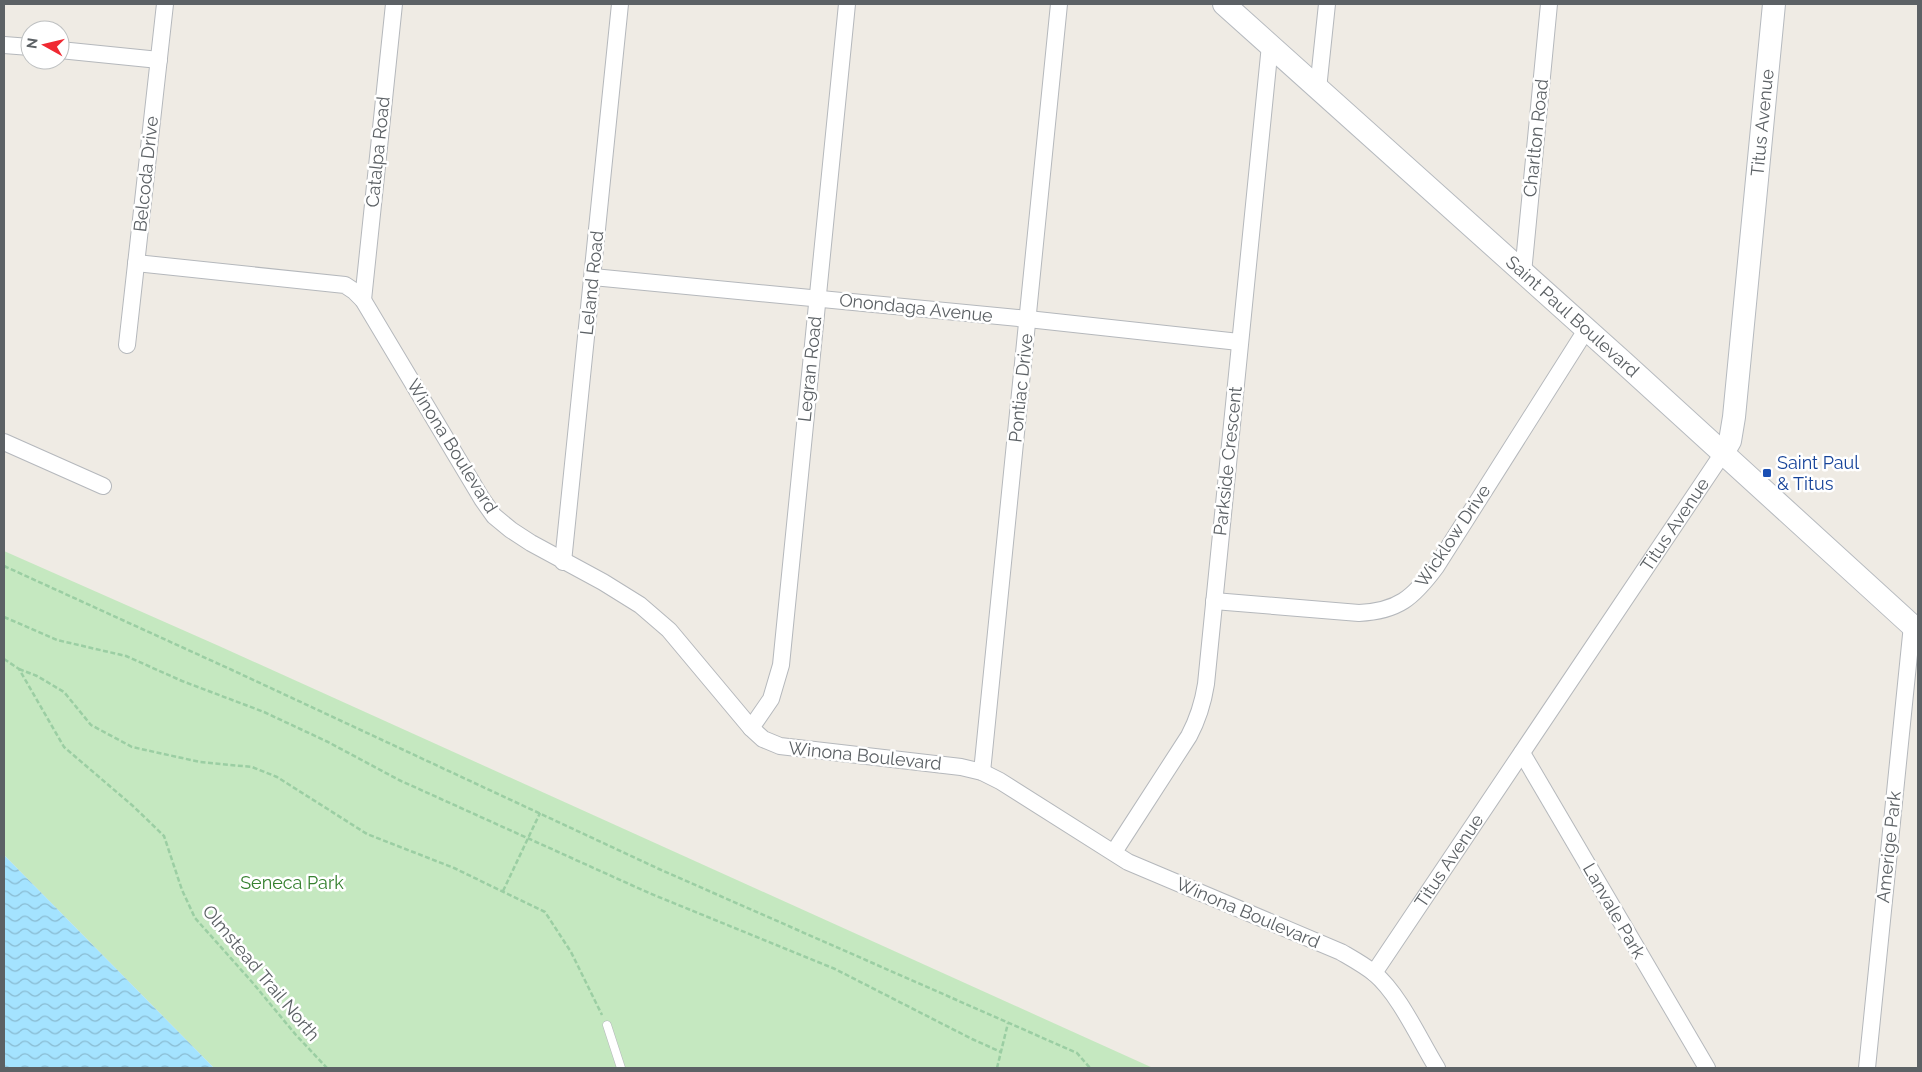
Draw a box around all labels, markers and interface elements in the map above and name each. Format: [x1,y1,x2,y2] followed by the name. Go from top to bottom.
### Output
[20,20,70,70] north arrow
[23,37,41,50] text: N
[1746,68,1778,177] street label: Titus Avenue
[1519,78,1552,198] street label: Charlton Road
[361,95,394,208] street label: Catalpa Road
[129,114,162,233] street label: Belcoda Drive
[576,230,607,336] street label: Leland Road
[1502,251,1643,381] street label: Saint Paul Boulevard
[838,289,994,326] street label: Onondaga Avenue
[794,315,826,423] street label: Legran Road
[1004,332,1037,443] street label: Pontiac Drive
[403,375,502,517] street label: Winona Boulevard
[1209,385,1246,537] street label: Parkside Crescent
[1777,452,1859,494] place label: Saint Paul & Titus
[1761,467,1773,479] marker: Saint Paul & Titus
[1636,473,1713,575] street label: Titus Avenue
[1411,480,1495,591] street label: Wicklow Drive
[787,737,943,774] street label: Winona Boulevard
[1872,789,1905,904] street label: Amerige Park
[1410,810,1488,911] street label: Titus Avenue
[1579,859,1650,963] street label: Lanvale Park
[240,872,344,893] park label: Seneca Park
[1173,873,1323,952] street label: Winona Boulevard
[198,901,324,1045] street label: Olmstead Trail North

